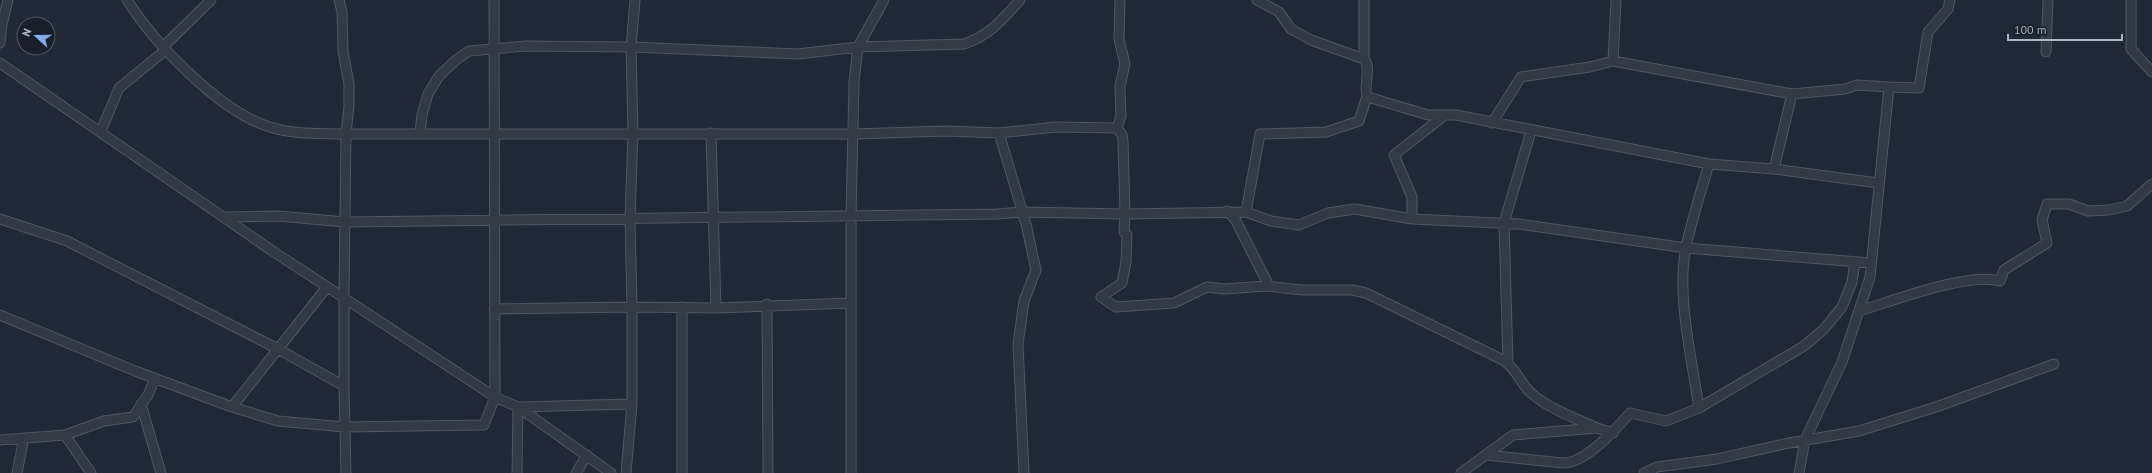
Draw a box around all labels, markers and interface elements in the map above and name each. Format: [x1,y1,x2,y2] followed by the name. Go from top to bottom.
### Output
[16,16,56,56] north arrow
[2008,16,2122,42] scale bar
[2014,22,2047,37] text: 100 m
[19,27,34,38] text: N

